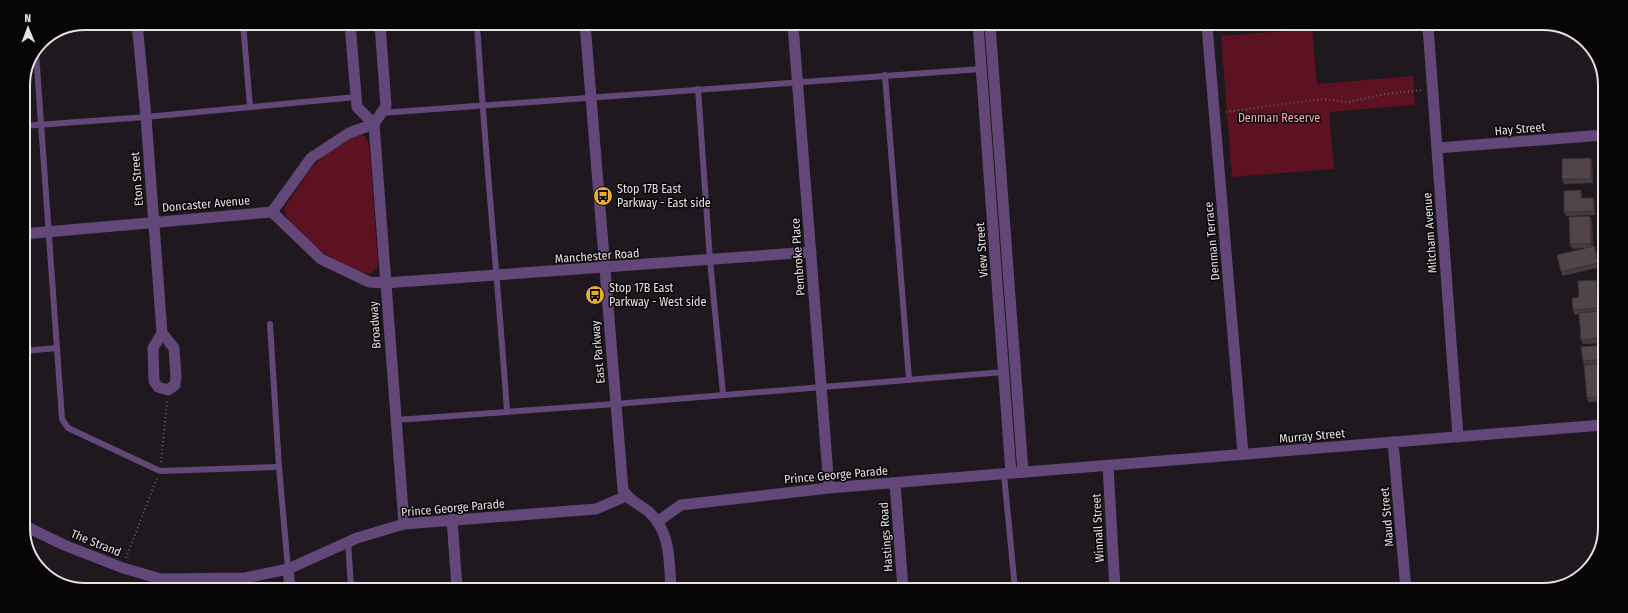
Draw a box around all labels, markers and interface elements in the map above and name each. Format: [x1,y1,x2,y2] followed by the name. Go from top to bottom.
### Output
[8,8,48,48] north arrow
[24,12,31,25] text: N
[1238,111,1320,125] park label: Denman Reserve
[1494,120,1546,138] street label: Hay Street
[128,151,146,207] street label: Eton Street
[617,182,711,210] place label: Stop 17B East Parkway - East side
[592,185,614,207] bus stop icon: Stop 17B East Parkway - East side
[1420,192,1440,274] street label: Mitcham Avenue
[161,193,251,215] street label: Doncaster Avenue
[1202,201,1222,281] street label: Denman Terrace
[788,218,808,296] street label: Pembroke Place
[973,222,991,278] street label: View Street
[554,246,640,266] street label: Manchester Road
[609,281,706,309] place label: Stop 17B East Parkway - West side
[584,284,606,306] bus stop icon: Stop 17B East Parkway - West side
[366,300,384,349] street label: Broadway
[588,319,608,384] street label: East Parkway
[1278,426,1346,446] street label: Murray Street
[784,463,889,487] street label: Prince George Parade
[1377,487,1397,547] street label: Maud Street
[1089,493,1107,563] street label: Winnall Street
[401,496,506,520] street label: Prince George Parade
[877,502,895,572] street label: Hastings Road
[69,527,123,559] street label: The Strand

